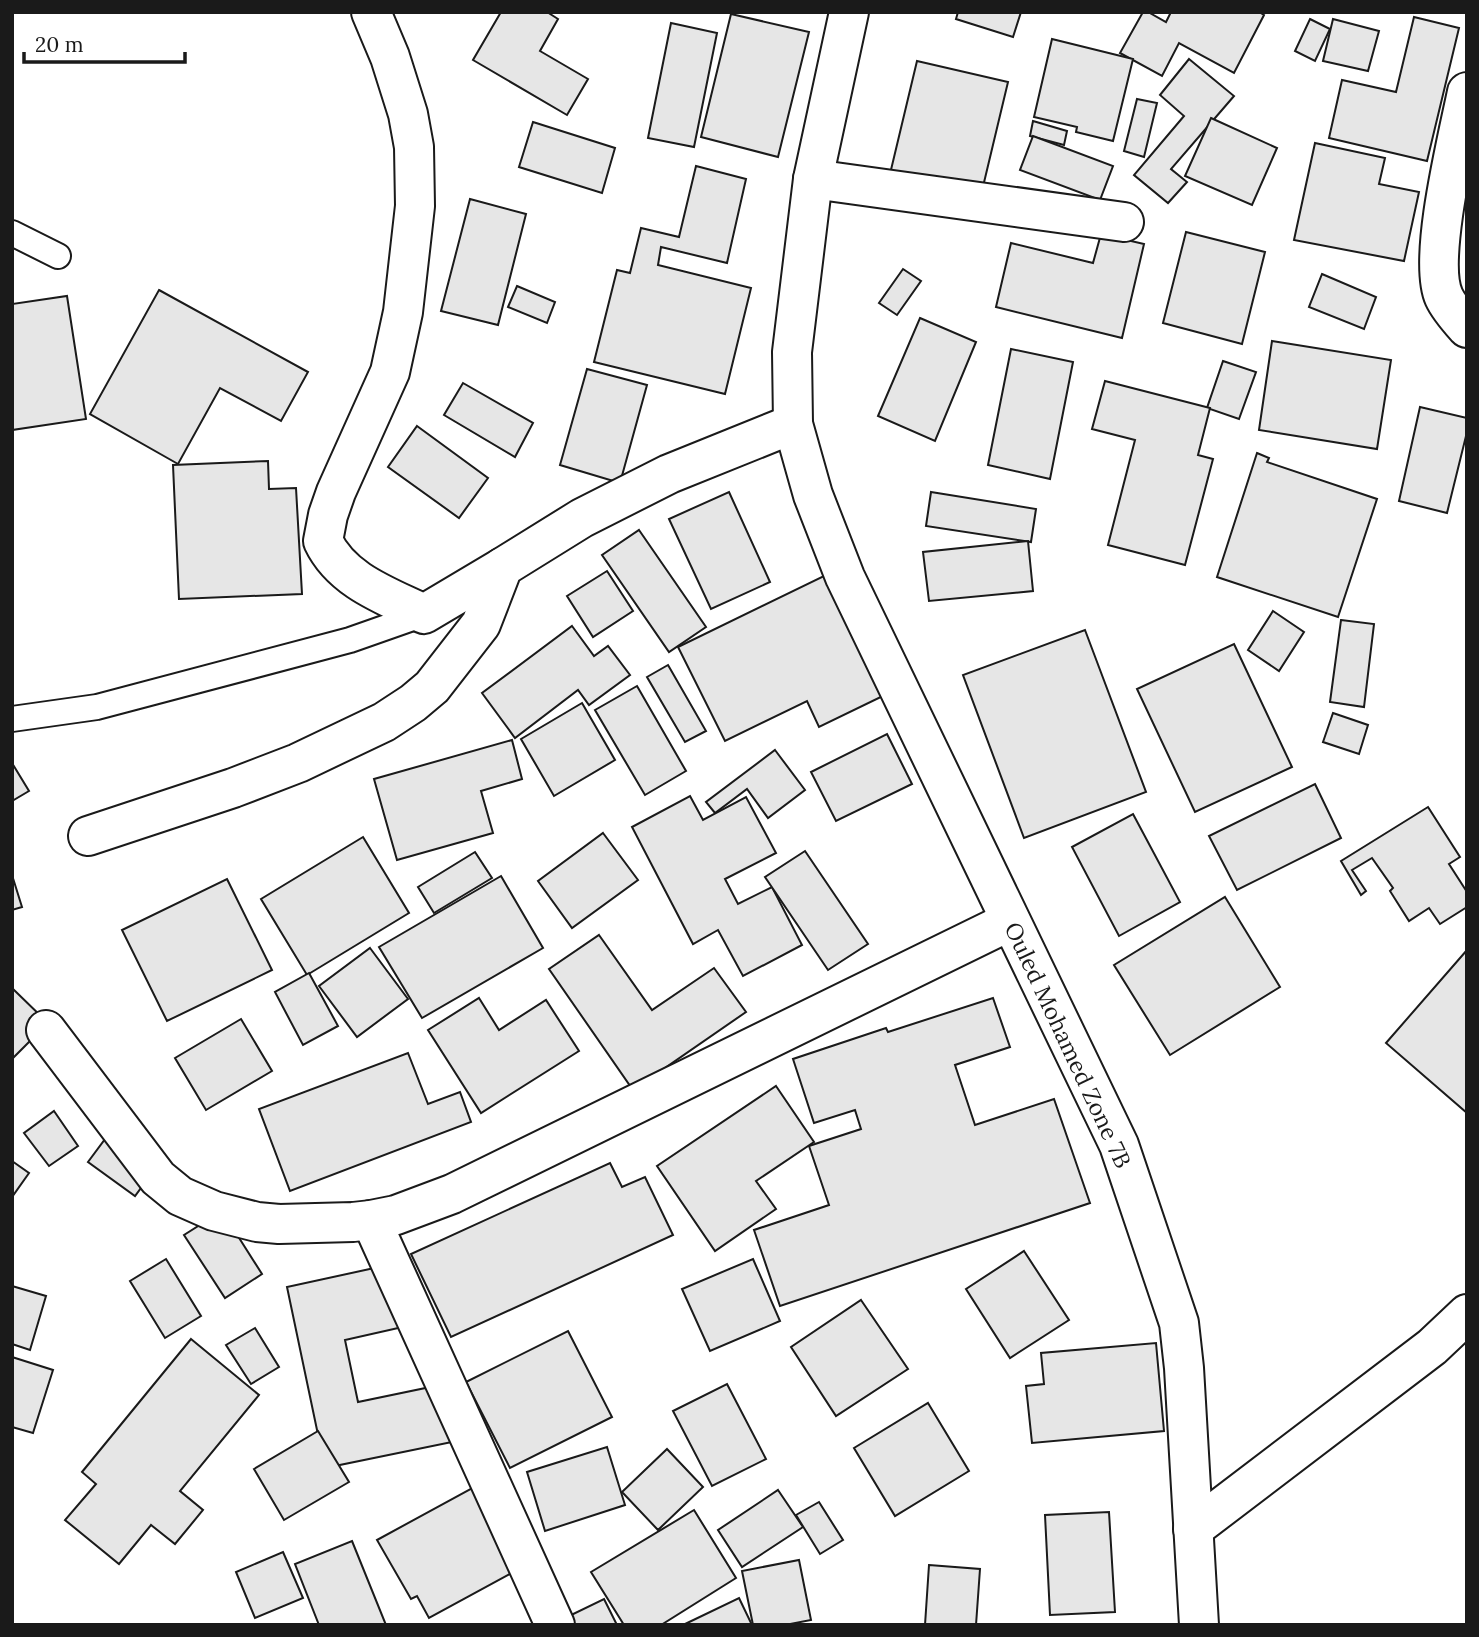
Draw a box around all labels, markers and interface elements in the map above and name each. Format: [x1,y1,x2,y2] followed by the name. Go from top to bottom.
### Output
[24,21,186,65] scale bar
[35,31,84,58] text: 20 m
[999,917,1138,1172] street label: Ouled Mohamed Zone 7B

